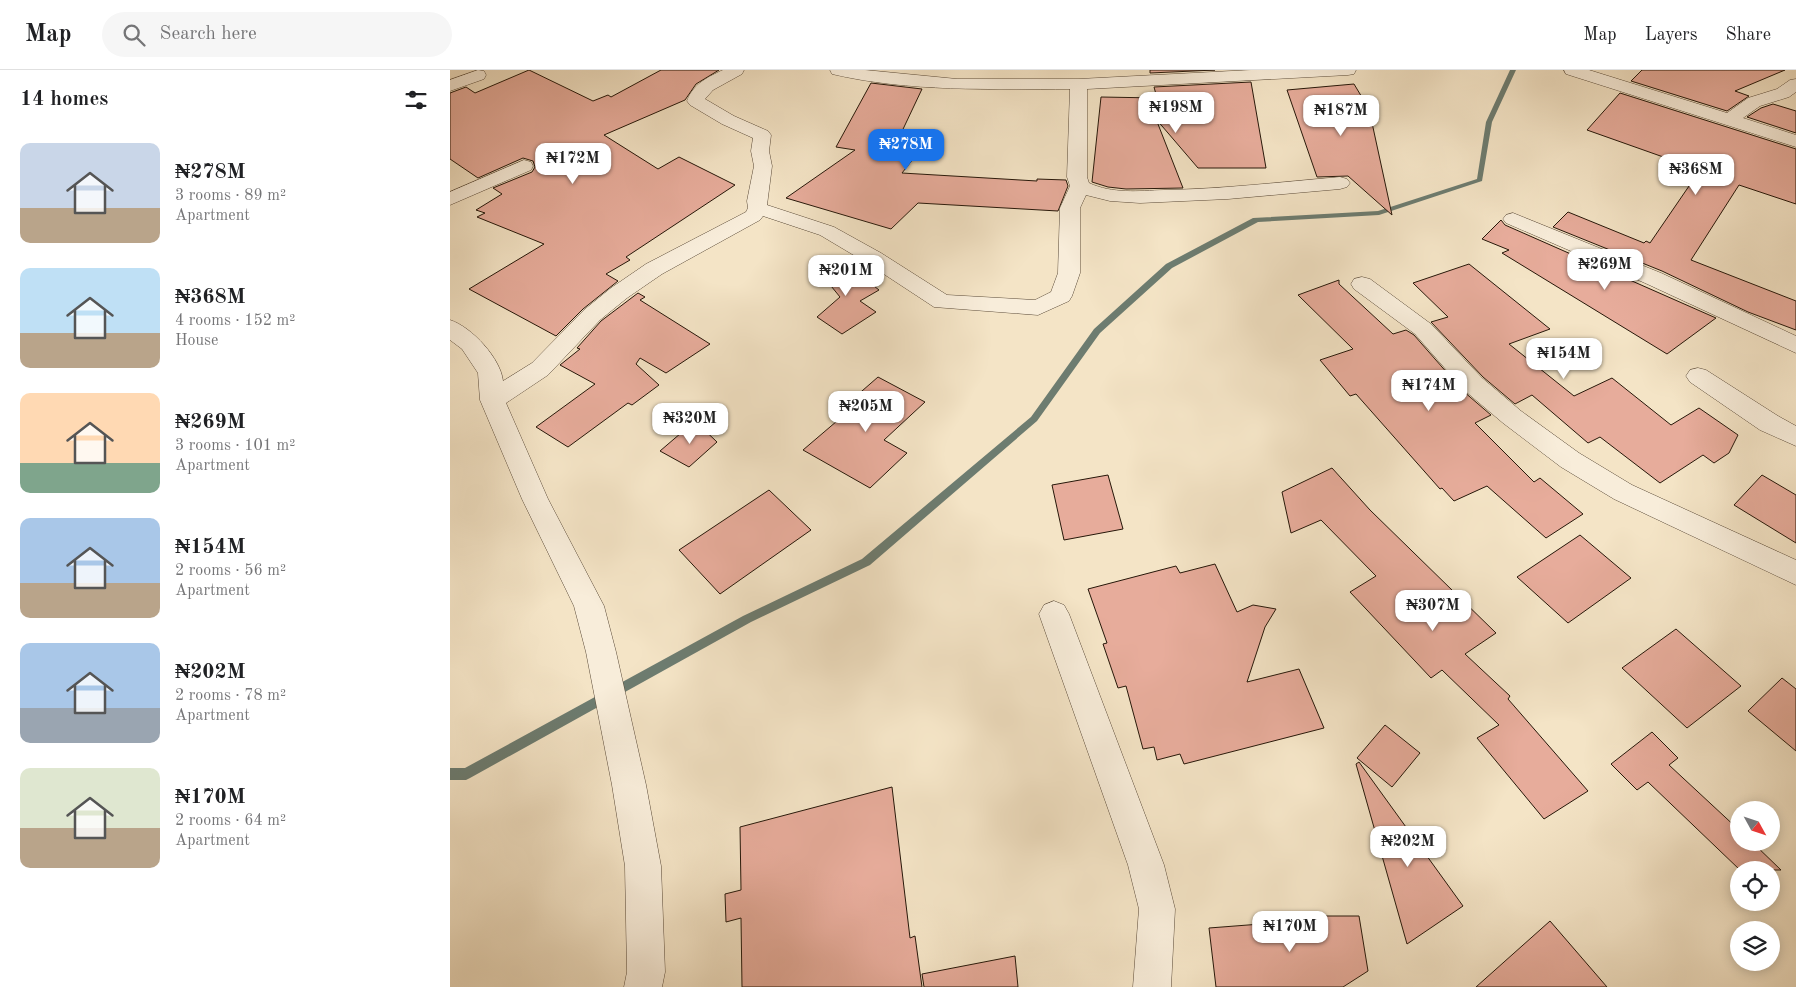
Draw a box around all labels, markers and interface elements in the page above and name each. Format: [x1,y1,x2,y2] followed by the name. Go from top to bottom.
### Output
[102,12,452,57] search box
[120,21,148,49] icon: search
[25,23,72,47] text: Map
[160,25,257,44] text: Search here
[1583,26,1617,44] text: Map
[1645,26,1697,44] text: Layers
[1725,26,1771,44] text: Share
[402,86,430,114] icon: filters
[20,89,108,110] text: 14 homes
[1141,92,1211,134] pin: ₦198M
[1306,94,1376,137] pin: ₦187M
[1149,100,1203,116] text: ₦198M
[1314,103,1368,119] text: ₦187M
[871,128,941,171] pin: ₦278M
[879,137,933,153] text: ₦278M
[538,142,608,185] pin: ₦172M
[546,151,600,167] text: ₦172M
[1661,154,1731,196] pin: ₦368M
[175,162,245,183] text: ₦278M
[1669,162,1723,178] text: ₦368M
[60,163,120,223] icon: home
[175,188,286,204] text: 3 rooms · 89 m²
[175,208,250,224] text: Apartment
[1570,248,1640,291] pin: ₦269M
[811,254,881,297] pin: ₦201M
[1578,257,1632,273] text: ₦269M
[819,263,873,279] text: ₦201M
[175,287,245,308] text: ₦368M
[60,288,120,348] icon: home
[175,313,295,329] text: 4 rooms · 152 m²
[175,333,218,349] text: House
[1529,338,1599,380] pin: ₦154M
[1537,346,1591,362] text: ₦154M
[1394,370,1464,412] pin: ₦174M
[1402,378,1456,394] text: ₦174M
[831,390,901,433] pin: ₦205M
[839,399,893,415] text: ₦205M
[655,402,725,445] pin: ₦320M
[663,411,717,427] text: ₦320M
[175,412,245,433] text: ₦269M
[60,413,120,473] icon: home
[175,438,295,454] text: 3 rooms · 101 m²
[175,458,250,474] text: Apartment
[175,537,245,558] text: ₦154M
[60,538,120,598] icon: home
[175,563,286,579] text: 2 rooms · 56 m²
[175,583,250,599] text: Apartment
[1398,590,1468,632] pin: ₦307M
[1406,598,1460,614] text: ₦307M
[175,662,245,683] text: ₦202M
[60,663,120,723] icon: home
[175,688,286,704] text: 2 rooms · 78 m²
[175,708,250,724] text: Apartment
[175,787,245,808] text: ₦170M
[60,788,120,848] icon: home
[1730,801,1780,851] north arrow
[1730,801,1780,971] map controls
[175,813,286,829] text: 2 rooms · 64 m²
[1373,826,1443,868] pin: ₦202M
[175,833,250,849] text: Apartment
[1381,834,1435,850] text: ₦202M
[1730,861,1780,911] button: locate
[1255,910,1325,953] pin: ₦170M
[1263,919,1317,935] text: ₦170M
[1730,921,1780,971] button: layers

